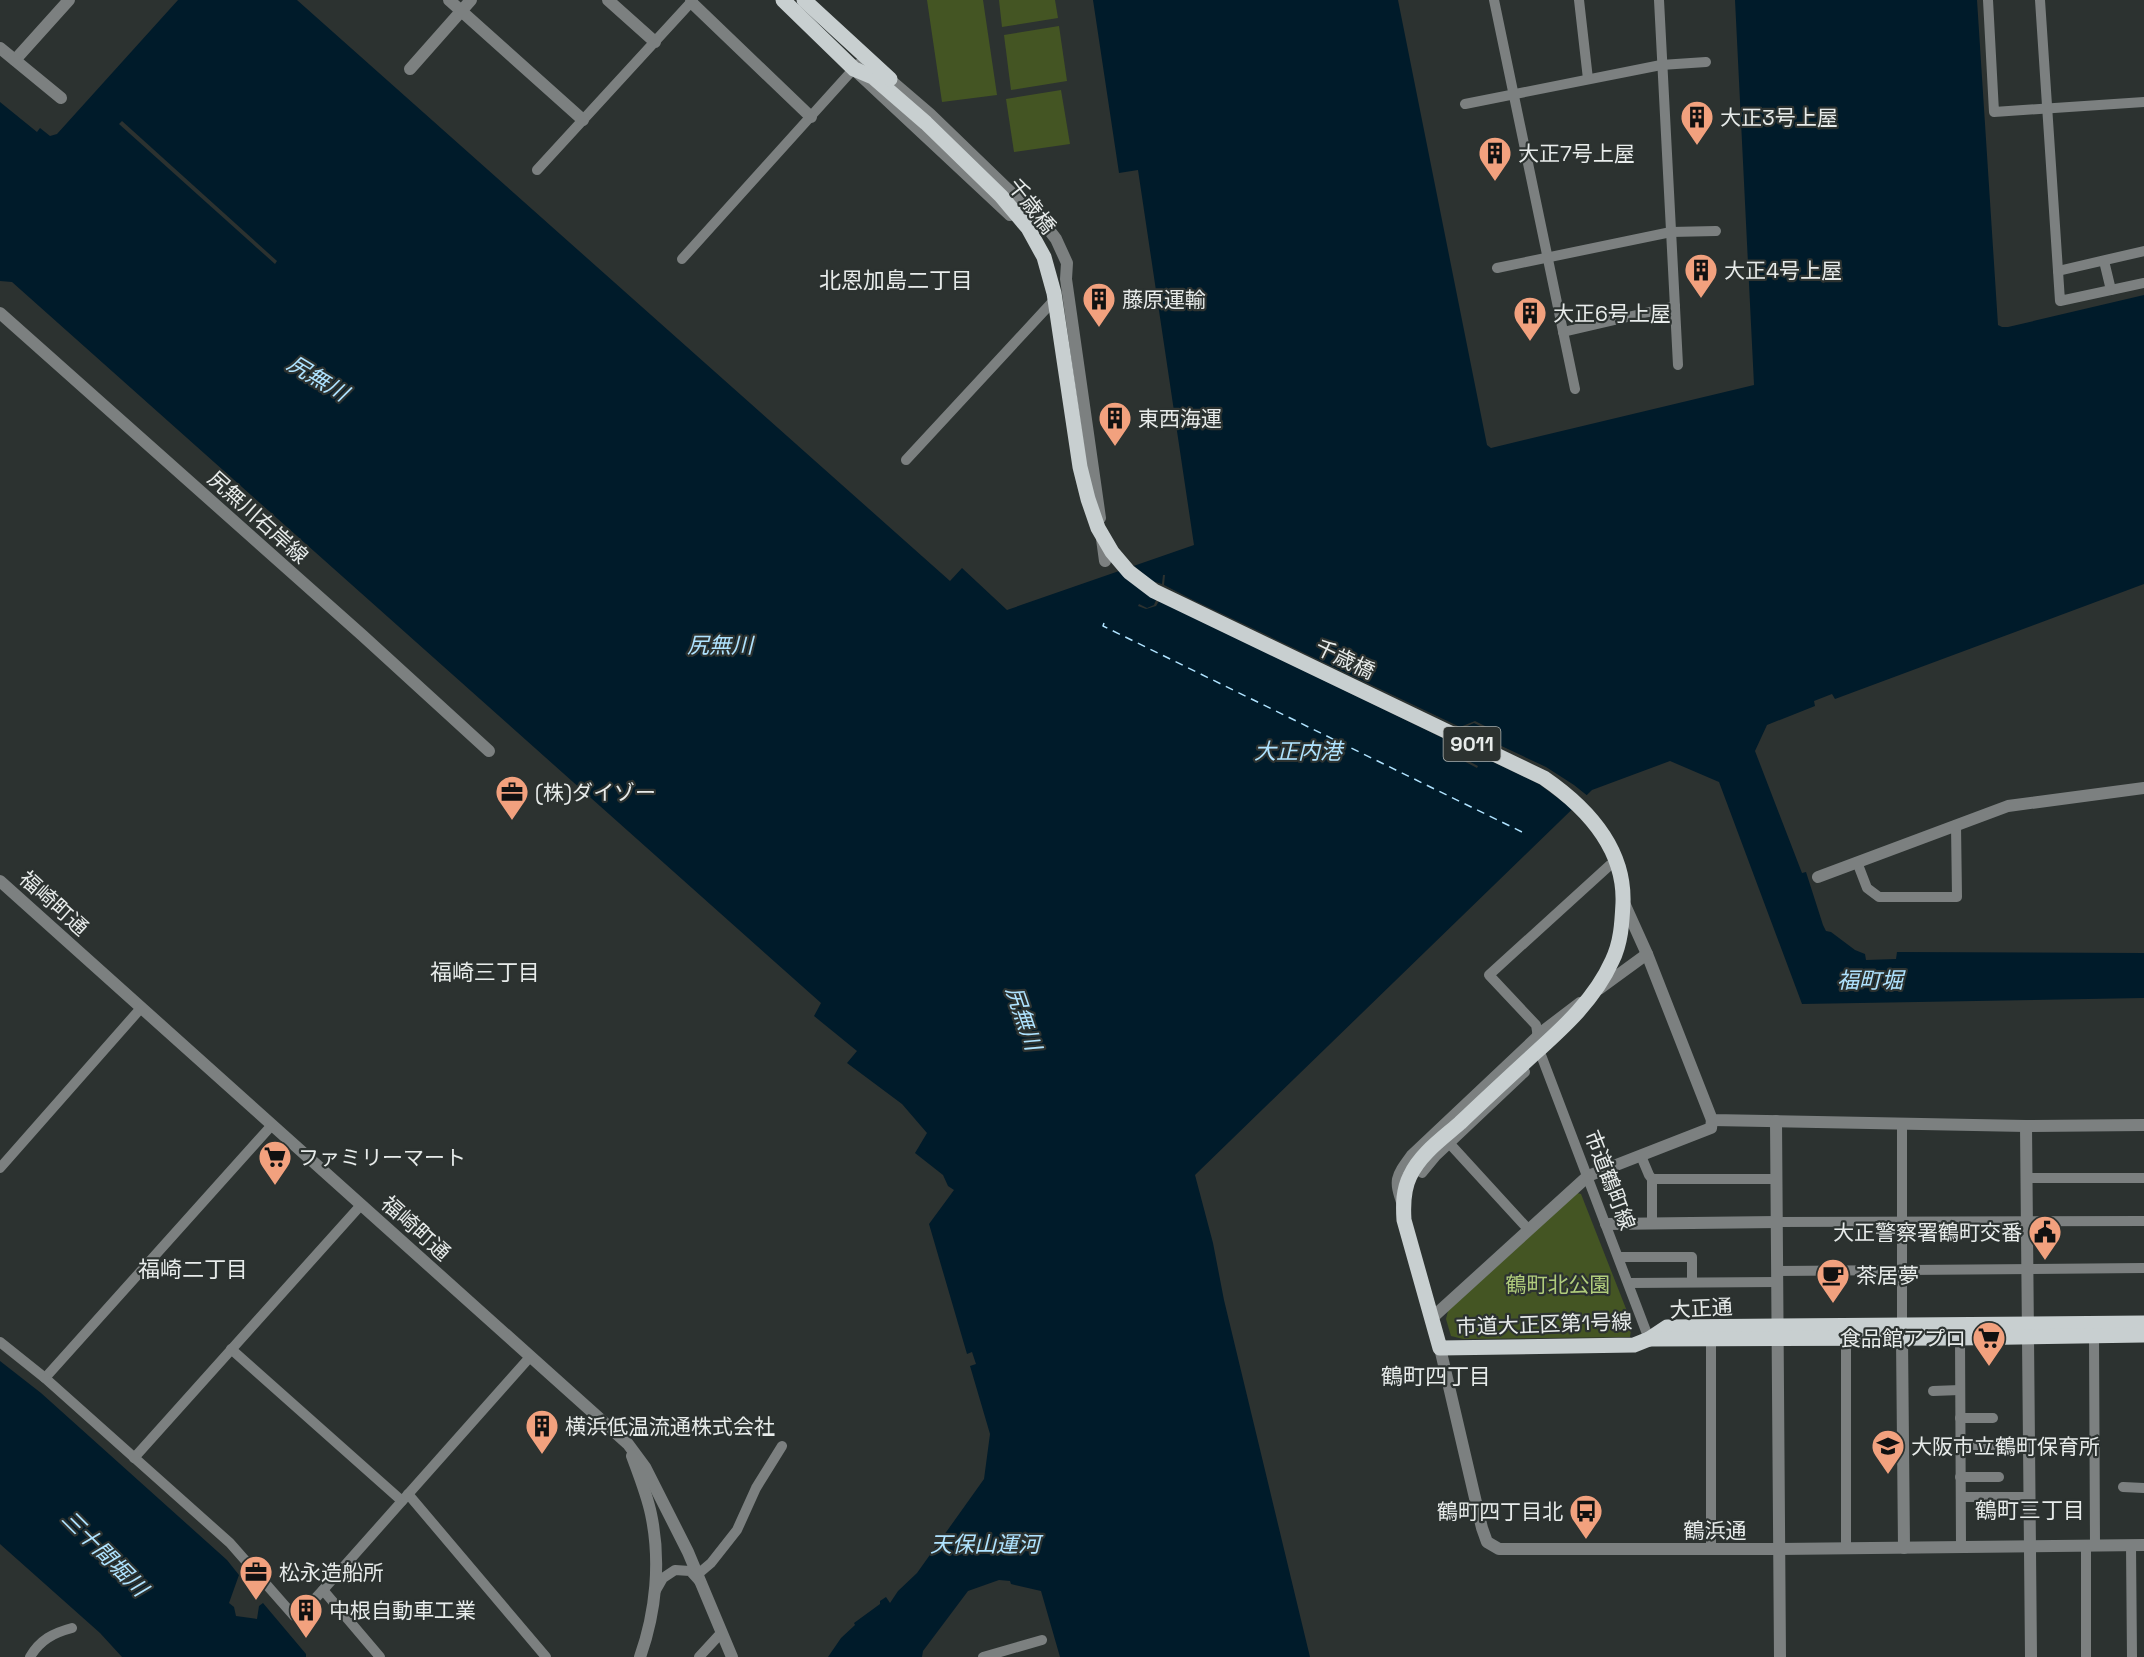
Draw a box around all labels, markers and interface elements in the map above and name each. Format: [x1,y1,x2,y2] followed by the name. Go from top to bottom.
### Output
[1679,99,1715,146] building icon: 大正3号上屋
[1720,104,1838,131] place label: 大正3号上屋
[1477,135,1513,182] building icon: 大正7号上屋
[1518,140,1635,167] place label: 大正7号上屋
[1002,173,1062,239] street label: 千歳橋
[1683,252,1719,299] building icon: 大正4号上屋
[1724,257,1842,284] place label: 大正4号上屋
[819,266,973,294] district label: 北恩加島二丁目
[1081,281,1117,328] building icon: 藤原運輸
[1122,286,1206,313] place label: 藤原運輸
[1512,295,1548,342] building icon: 大正6号上屋
[1553,300,1671,327] place label: 大正6号上屋
[282,349,355,408] water label: 尻無川
[1097,400,1133,447] building icon: 東西海運
[1138,405,1222,432] place label: 東西海運
[202,465,314,569] street label: 尻無川右岸線
[687,631,755,659] water label: 尻無川
[1311,633,1379,685] street label: 千歳橋
[1444,727,1500,761] road number: 9011
[1254,737,1345,765] water label: 大正内港
[494,774,530,821] office icon: (株)ダイゾー
[535,779,656,806] place label: (株)ダイゾー
[14,865,94,941] street label: 福崎町通
[430,958,540,986] district label: 福崎三丁目
[1837,966,1906,994] water label: 福町堀
[1000,982,1049,1056] water label: 尻無川
[1579,1126,1641,1234] street label: 市道鶴町線
[257,1139,293,1186] supermarket icon: ファミリーマート
[298,1144,466,1171] place label: ファミリーマート
[376,1190,456,1266] street label: 福崎町通
[2027,1214,2063,1261] public building icon: 大正警察署鶴町交番
[1833,1219,2022,1246] place label: 大正警察署鶴町交番
[138,1255,248,1283] district label: 福崎二丁目
[1815,1257,1851,1304] cafe icon: 茶居夢
[1856,1262,1919,1289] place label: 茶居夢
[1506,1271,1611,1298] park label: 鶴町北公園
[1669,1293,1733,1323] street label: 大正通
[1455,1307,1633,1341] street label: 市道大正区第1号線
[1971,1320,2007,1367] supermarket icon: 食品館アプロ
[1840,1325,1966,1352] place label: 食品館アプロ
[1381,1362,1491,1390] district label: 鶴町四丁目
[524,1408,560,1455] building icon: 横浜低温流通株式会社
[565,1413,775,1440] place label: 横浜低温流通株式会社
[1870,1428,1906,1475] school or university icon: 大阪市立鶴町保育所
[1911,1433,2100,1460] place label: 大阪市立鶴町保育所
[1568,1493,1604,1540] bus stop icon: 鶴町四丁目北
[1975,1496,2085,1524] district label: 鶴町三丁目
[1437,1498,1563,1525] place label: 鶴町四丁目北
[56,1504,155,1603] water label: 三十間堀川
[1684,1517,1747,1544] street label: 鶴浜通
[930,1530,1044,1558] water label: 天保山運河
[238,1554,274,1601] office icon: 松永造船所
[279,1559,384,1586] place label: 松永造船所
[288,1592,324,1639] building icon: 中根自動車工業
[329,1597,476,1624] place label: 中根自動車工業

